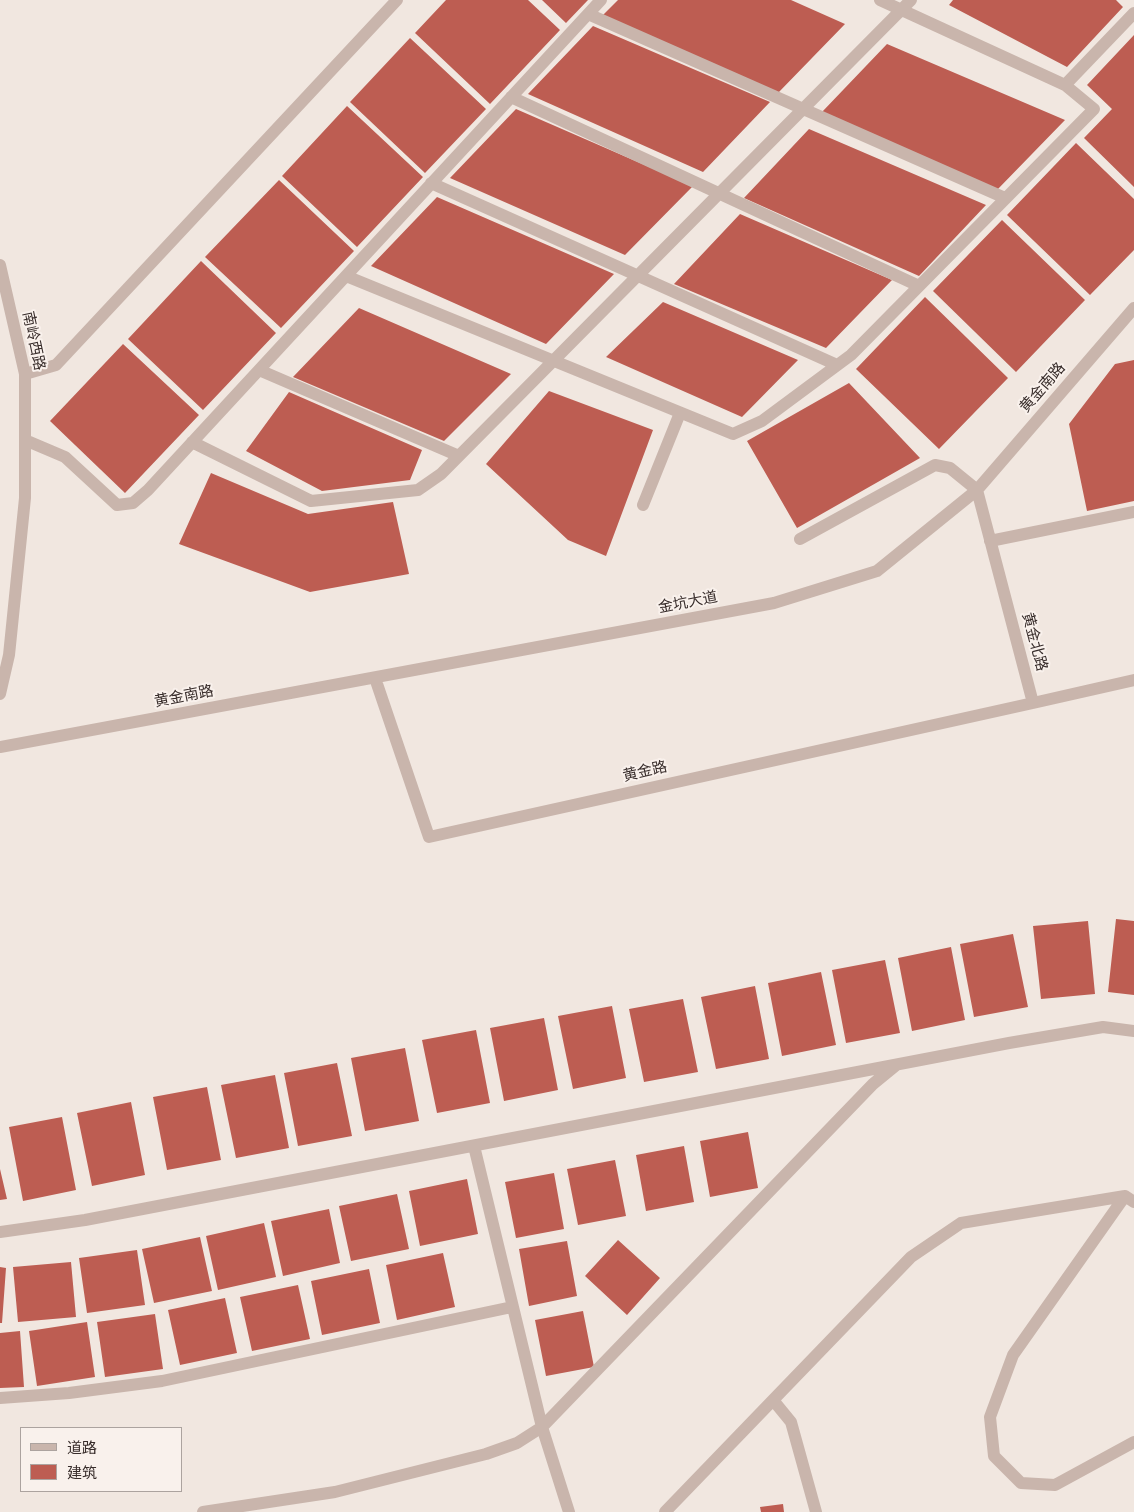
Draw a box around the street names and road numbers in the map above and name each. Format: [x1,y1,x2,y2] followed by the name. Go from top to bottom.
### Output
[18,310,48,372] street label: 南岭西路
[1017,359,1069,417] street label: 黄金南路
[657,588,719,618] street label: 金坑大道
[1018,611,1050,673] street label: 黄金北路
[153,682,215,712] street label: 黄金南路
[621,758,669,786] street label: 黄金路

